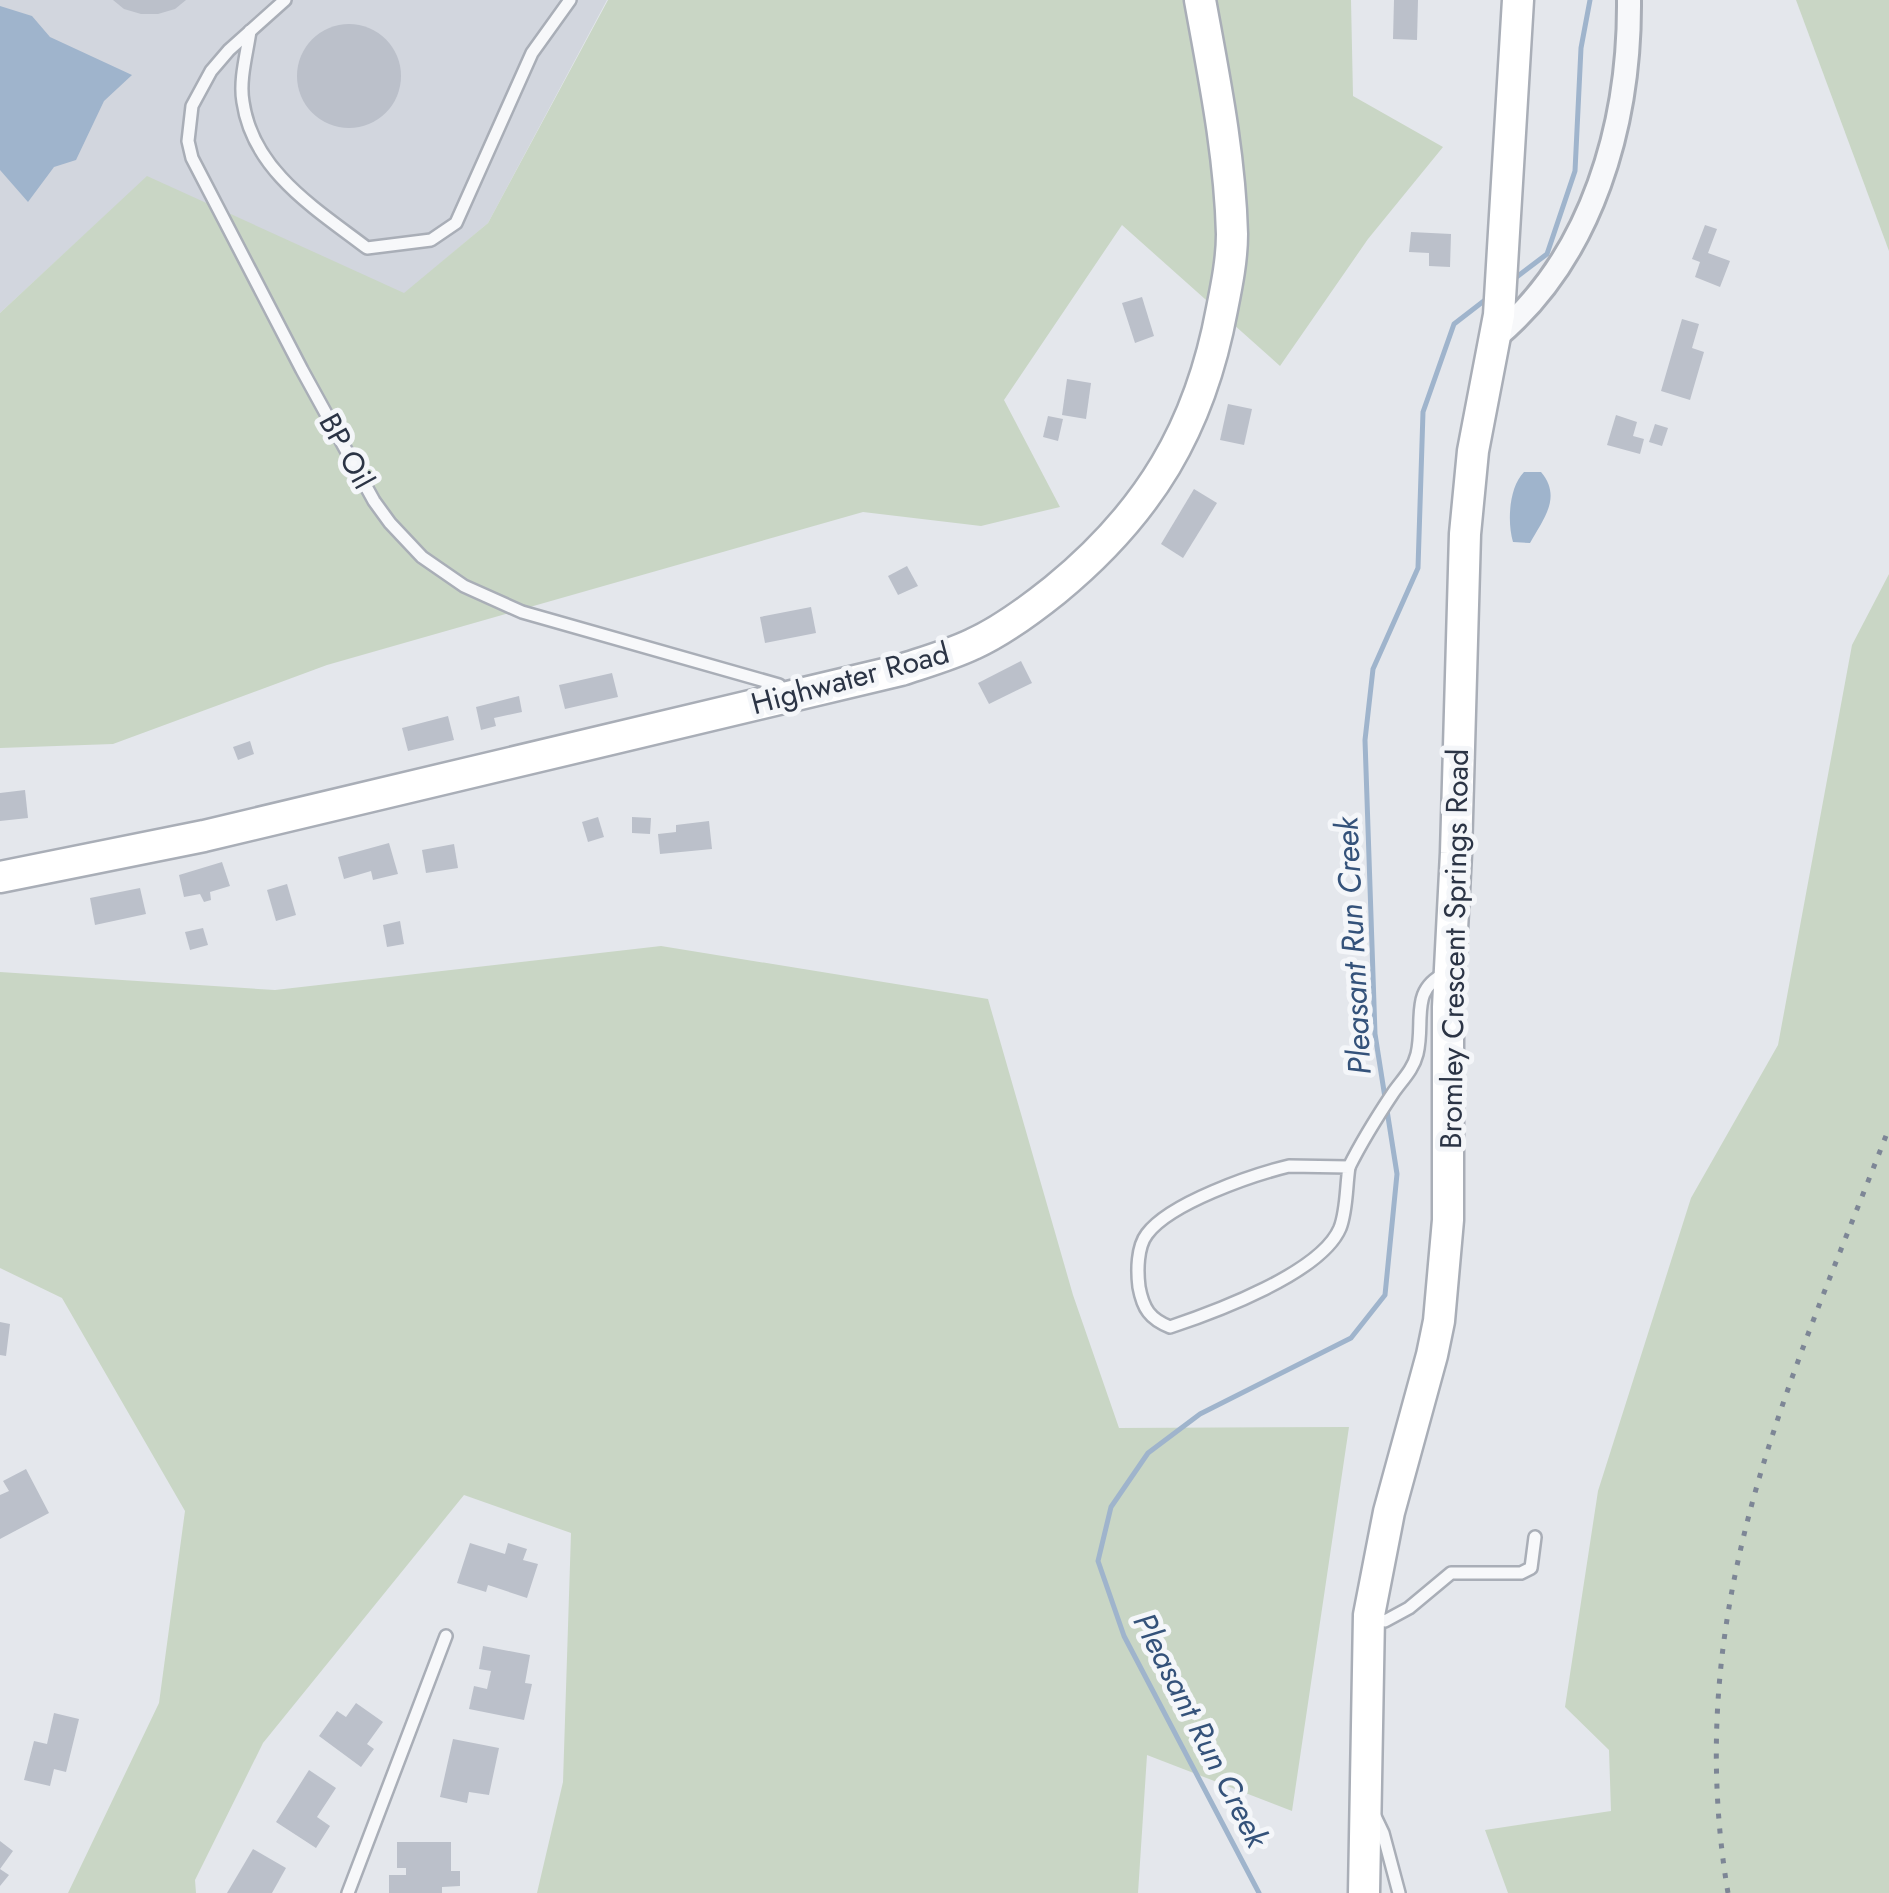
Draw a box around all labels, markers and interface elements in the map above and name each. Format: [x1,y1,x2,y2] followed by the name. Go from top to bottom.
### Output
[309,405,385,497] street label: BP Oil
[746,631,954,725] street label: Highwater Road
[1429,748,1479,1150] street label: Bromley Crescent Springs Road
[1323,815,1383,1076] water label: Pleasant Run Creek
[1122,1605,1281,1857] water label: Pleasant Run Creek

